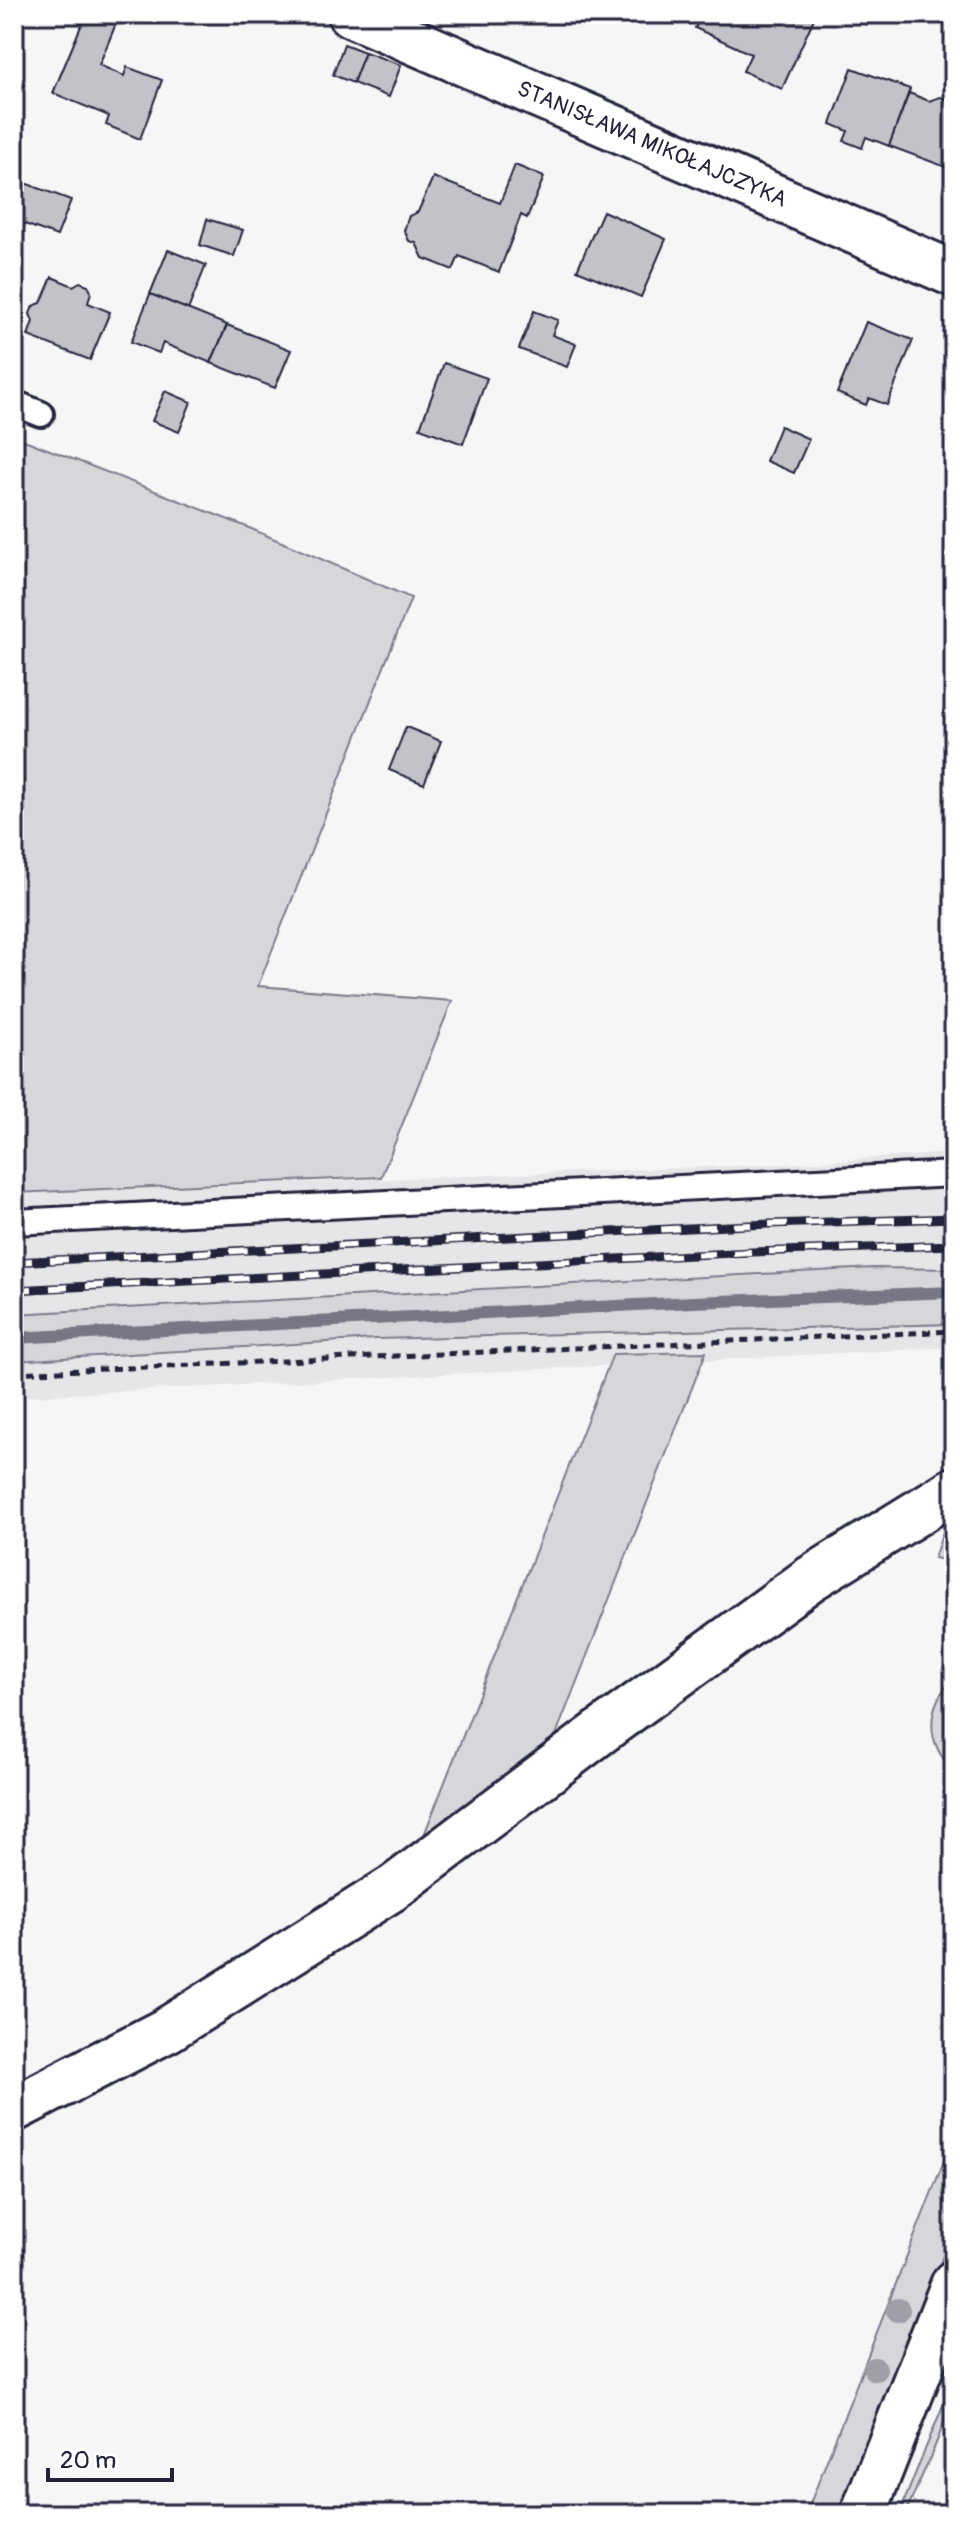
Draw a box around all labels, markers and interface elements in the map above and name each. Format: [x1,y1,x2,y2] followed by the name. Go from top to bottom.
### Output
[513,74,791,214] street label: STANISŁAWA MIKOŁAJCZYKA
[48,2432,172,2482] scale bar
[60,2446,116,2475] text: 20 m

